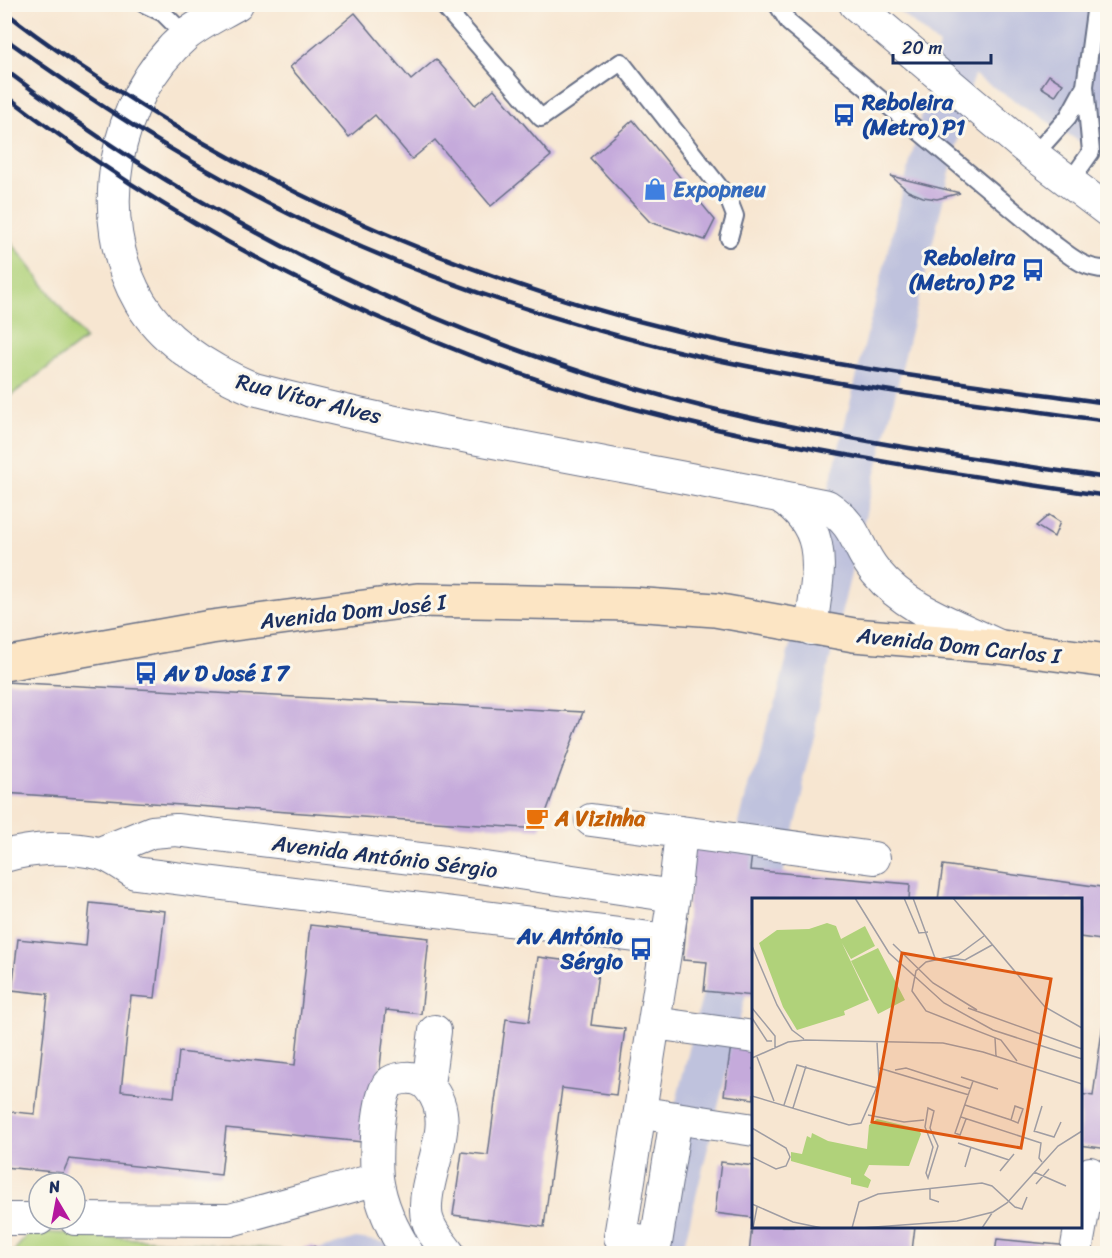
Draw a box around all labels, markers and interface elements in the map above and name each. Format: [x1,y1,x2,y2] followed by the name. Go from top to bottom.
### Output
[893,27,990,65] scale bar
[902,32,942,64] text: 20 m
[861,83,966,147] place label: Reboleira (Metro) P1
[831,102,857,128] bus stop icon: Reboleira (Metro) P1
[673,170,766,209] place label: Expopneu
[642,176,668,202] shop icon: Expopneu
[909,238,1016,302] place label: Reboleira (Metro) P2
[1020,257,1046,283] bus stop icon: Reboleira (Metro) P2
[232,362,387,436] street label: Rua Vítor Alves
[257,582,449,641] street label: Avenida Dom José I
[854,615,1064,676] street label: Avenida Dom Carlos I
[163,654,291,693] place label: Av D José I 7
[133,660,159,686] bus stop icon: Av D José I 7
[554,799,646,838] place label: A Vizinha
[524,805,550,831] cafe icon: A Vizinha
[269,823,500,890] street label: Avenida António Sérgio
[752,898,1082,1228] inset map
[516,917,624,981] place label: Av António Sérgio
[628,936,654,962] bus stop icon: Av António Sérgio
[27,1171,87,1231] north arrow
[46,1171,63,1202] text: N

